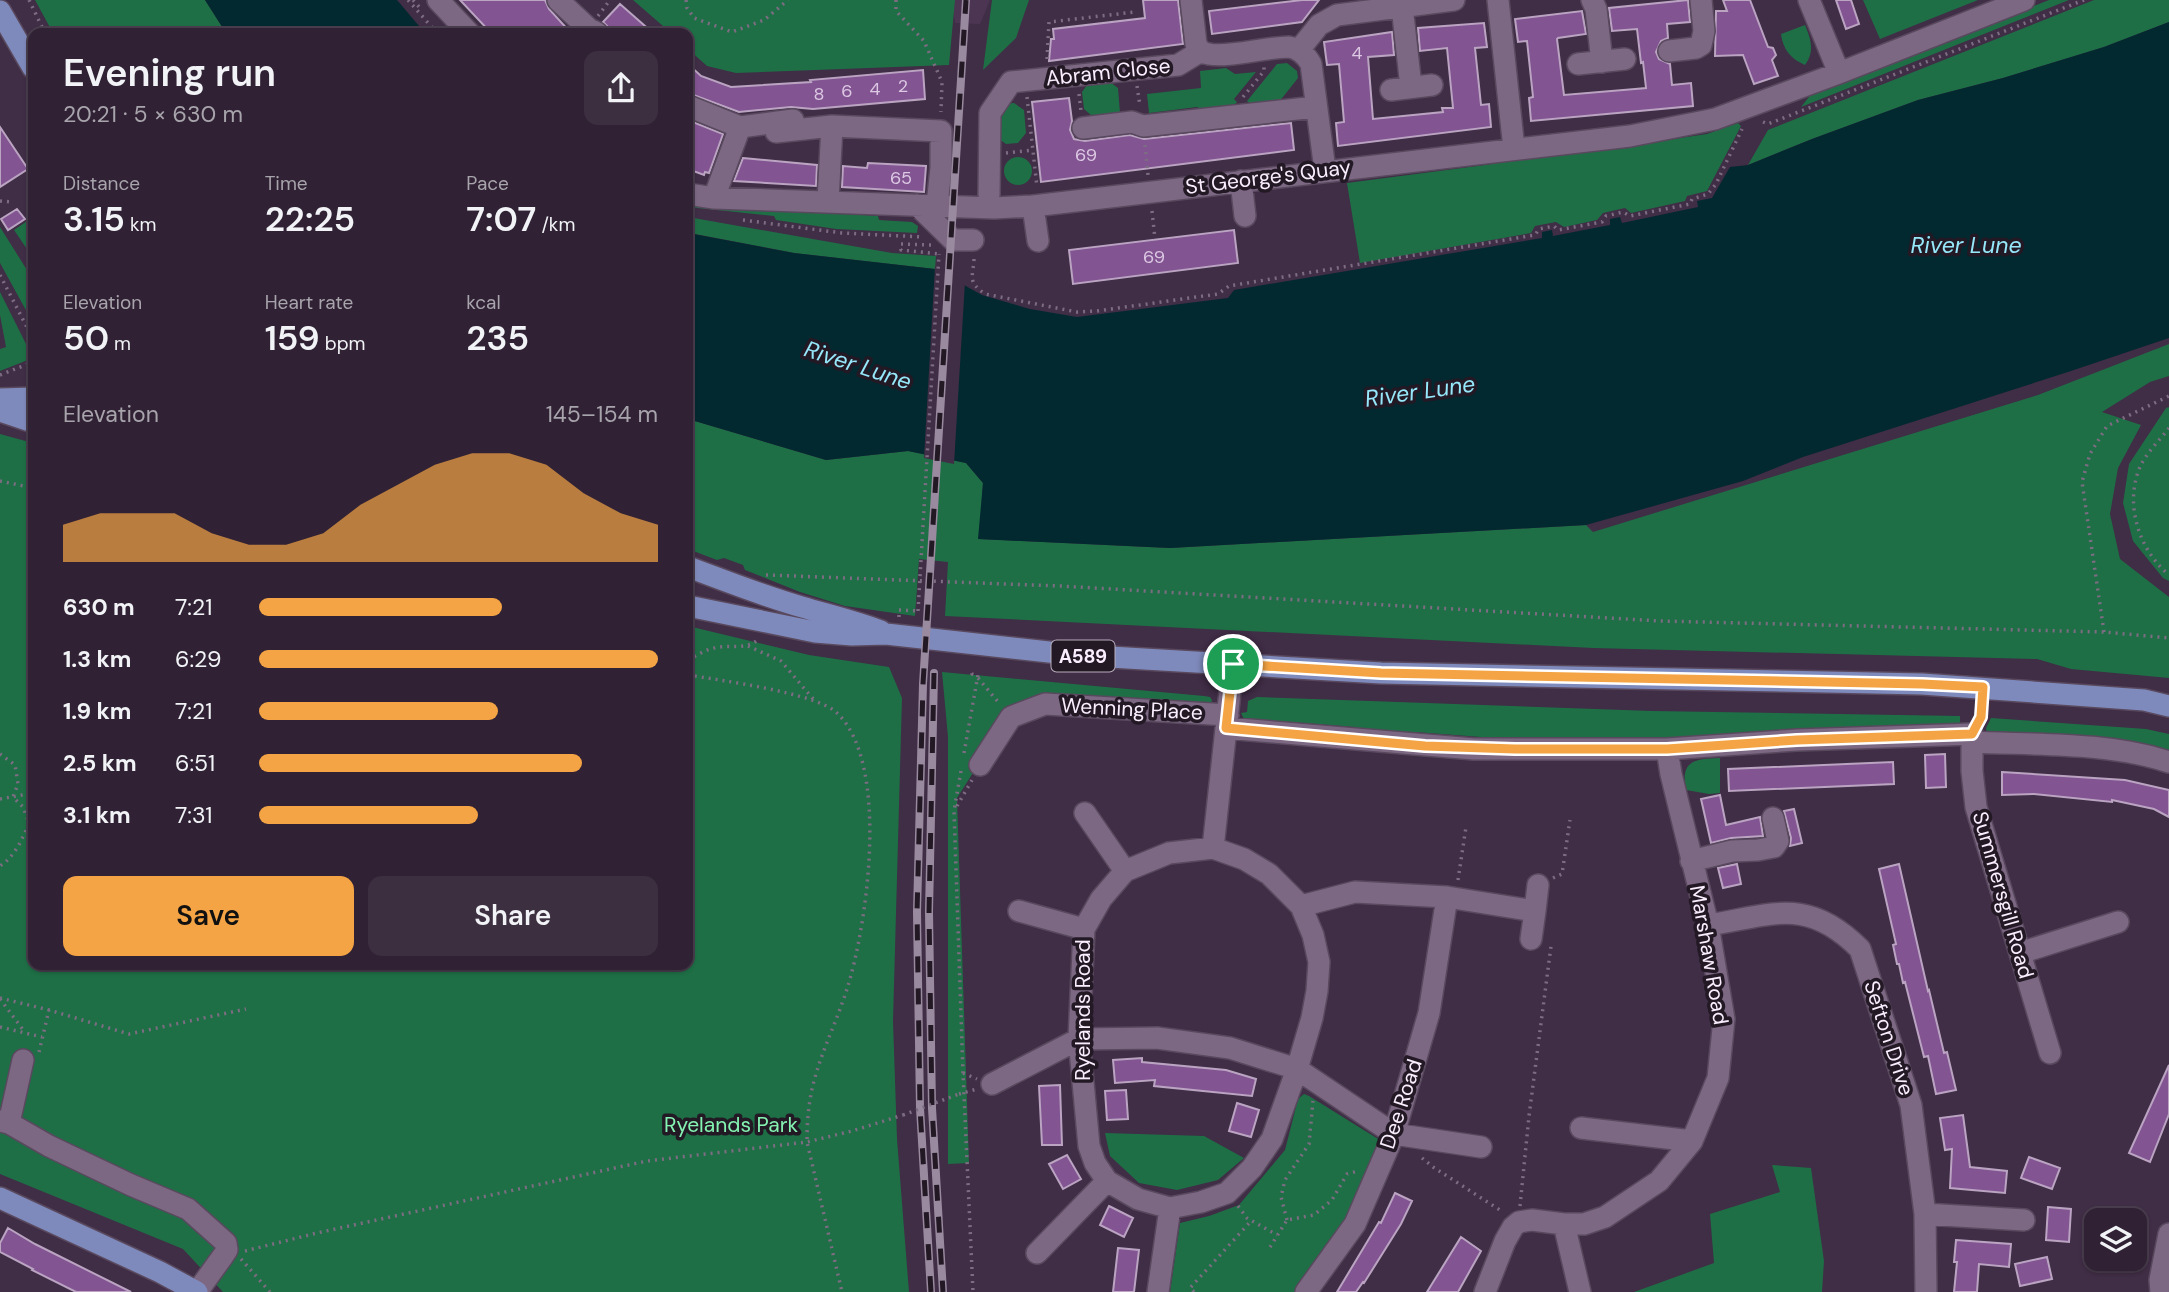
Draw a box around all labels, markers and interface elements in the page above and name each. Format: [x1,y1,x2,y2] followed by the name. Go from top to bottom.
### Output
[1352,41,1363,65] house number: 4
[63,48,276,98] text: Evening run
[584,51,658,125] button: share
[1044,52,1172,92] street label: Abram Close
[898,74,908,98] house number: 2
[870,77,881,101] house number: 4
[841,79,853,103] house number: 6
[814,82,824,106] house number: 8
[63,99,243,129] text: 20:21 · 5 × 630 m
[1075,143,1097,167] house number: 69
[1184,153,1353,201] street label: St George's Quay
[890,166,912,190] house number: 65
[63,171,140,196] text: Distance
[265,171,308,196] text: Time
[466,171,509,196] text: Pace
[63,196,125,242] text: 3.15
[265,196,355,242] text: 22:25
[466,196,536,242] text: 7:07
[125,212,157,237] text: km
[536,212,575,237] text: /km
[1910,230,2022,260] water label: River Lune
[1143,245,1165,269] house number: 69
[63,290,142,315] text: Elevation
[265,290,353,315] text: Heart rate
[466,290,501,315] text: kcal
[63,315,109,361] text: 50
[265,315,320,361] text: 159
[466,315,529,361] text: 235
[109,331,131,356] text: m
[320,331,366,356] text: bpm
[801,334,915,396] water label: River Lune
[1363,368,1477,414] water label: River Lune
[63,399,159,429] text: Elevation
[546,399,658,429] text: 145–154 m
[63,592,135,622] text: 630 m
[175,592,212,622] text: 7:21
[1203,634,1263,694] pin
[1052,640,1114,671] road number: A589
[63,644,131,674] text: 1.3 km
[175,644,222,674] text: 6:29
[1214,645,1252,683] icon: arrive
[1060,691,1204,727] street label: Wenning Place
[63,696,131,726] text: 1.9 km
[175,696,212,726] text: 7:21
[63,748,137,778] text: 2.5 km
[175,748,215,778] text: 6:51
[63,800,131,830] text: 3.1 km
[175,800,212,830] text: 7:31
[1966,808,2040,982] street label: Summersgill Road
[63,876,354,956] button: Save
[368,876,658,956] button: Share
[1683,883,1735,1027] street label: Marshaw Road
[1069,939,1097,1081] street label: Ryelands Road
[1857,977,1921,1099] street label: Sefton Drive
[1373,1056,1429,1152] street label: Dee Road
[664,1111,798,1139] park label: Ryelands Park
[2084,1208,2147,1271] map controls
[2084,1208,2147,1271] button: layers

